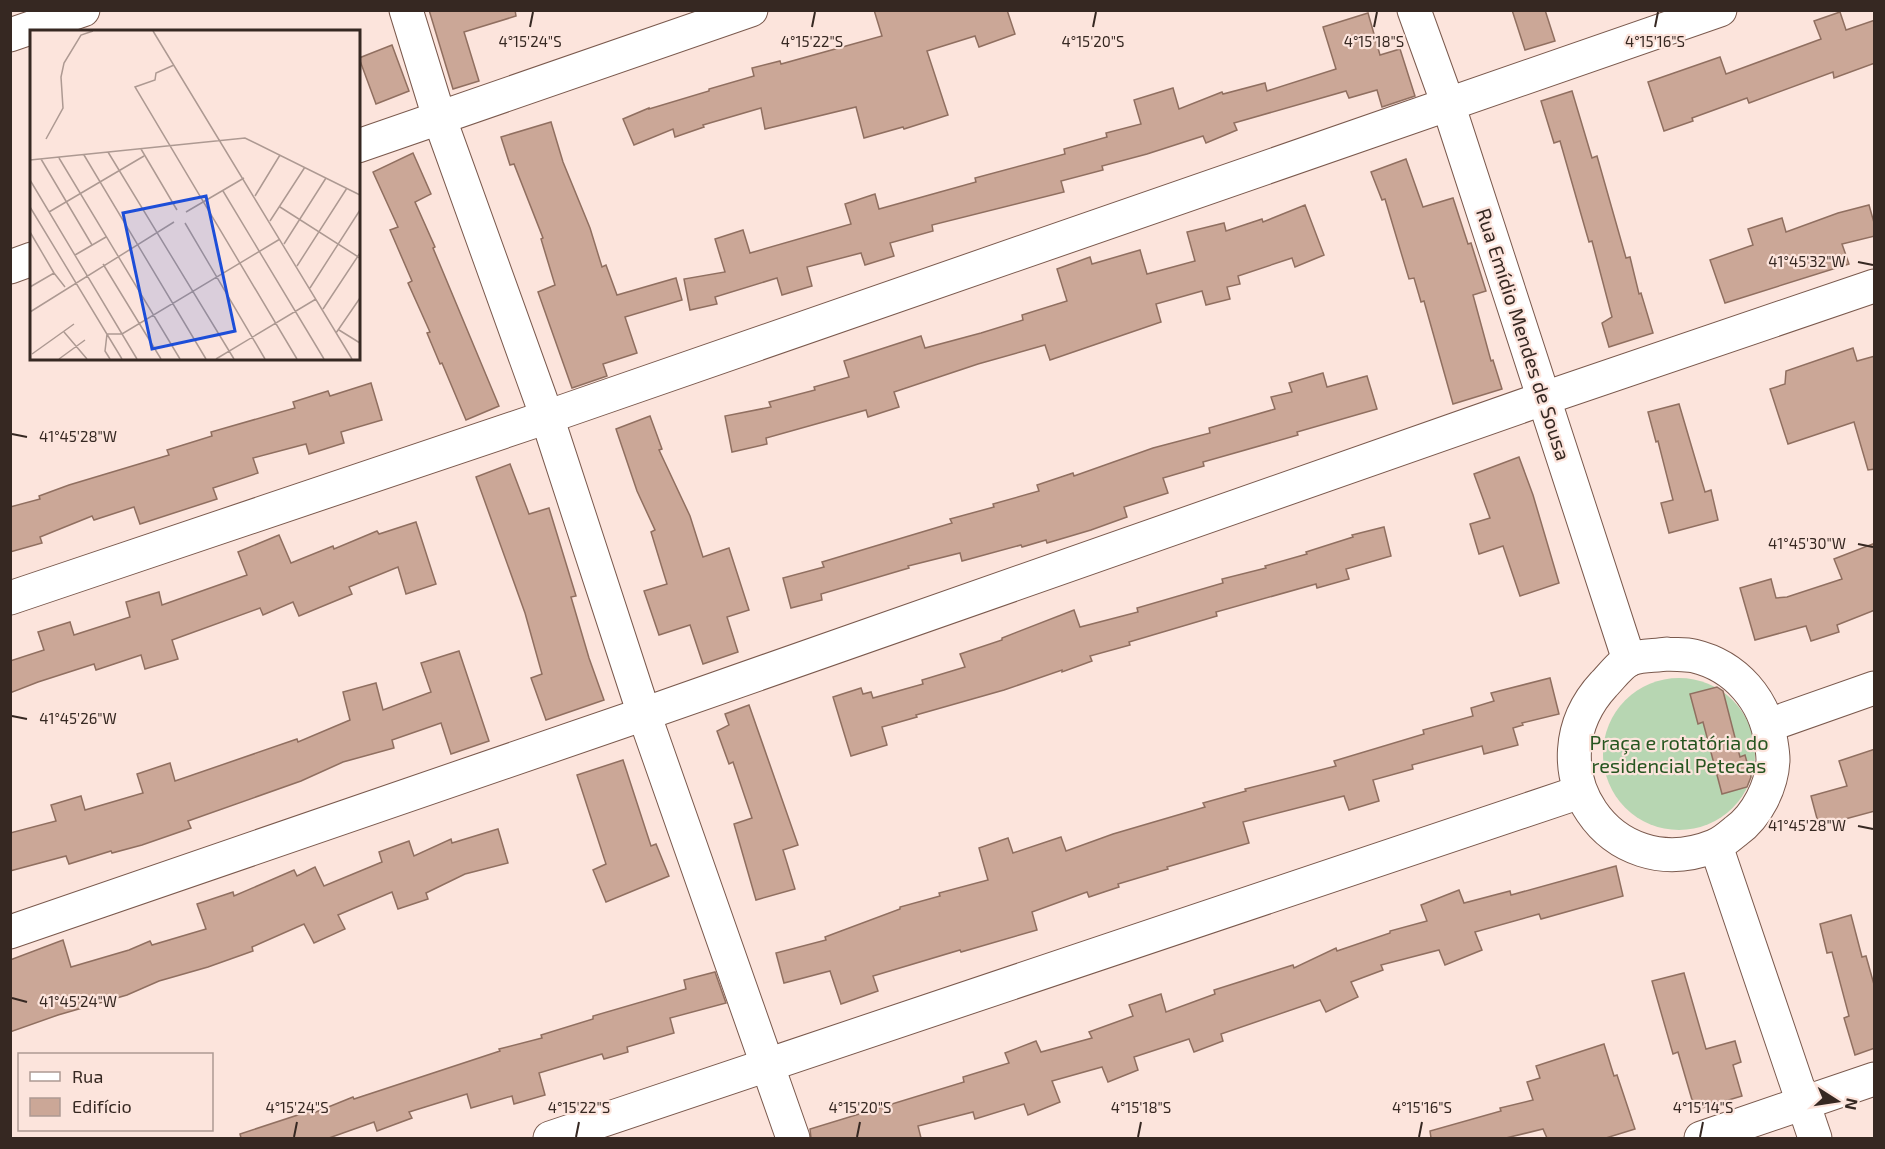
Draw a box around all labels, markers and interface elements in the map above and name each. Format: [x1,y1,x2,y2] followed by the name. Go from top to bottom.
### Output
[30,30,360,360] inset map
[498,32,562,50] text: 4°15'24"S
[781,32,843,50] text: 4°15'22"S
[1061,32,1125,50] text: 4°15'20"S
[1344,32,1404,50] text: 4°15'18"S
[1625,32,1685,50] text: 4°15'16"S
[1472,205,1576,463] street label: Rua Emídio Mendes de Sousa
[1768,252,1846,270] text: 41°45'32"W
[39,427,117,445] text: 41°45'28"W
[1768,534,1846,552] text: 41°45'30"W
[39,709,117,727] text: 41°45'26"W
[1589,730,1769,777] park label: Praça e rotatória do residencial Petecas
[1768,816,1846,834] text: 41°45'28"W
[39,992,117,1010] text: 41°45'24"W
[18,1053,213,1131] legend
[72,1065,103,1087] text: Rua
[1807,1071,1867,1131] north arrow
[72,1095,132,1117] text: Edifício
[1842,1097,1863,1112] text: N
[265,1098,329,1116] text: 4°15'24"S
[548,1098,610,1116] text: 4°15'22"S
[828,1098,892,1116] text: 4°15'20"S
[1111,1098,1171,1116] text: 4°15'18"S
[1392,1098,1452,1116] text: 4°15'16"S
[1673,1098,1733,1116] text: 4°15'14"S

